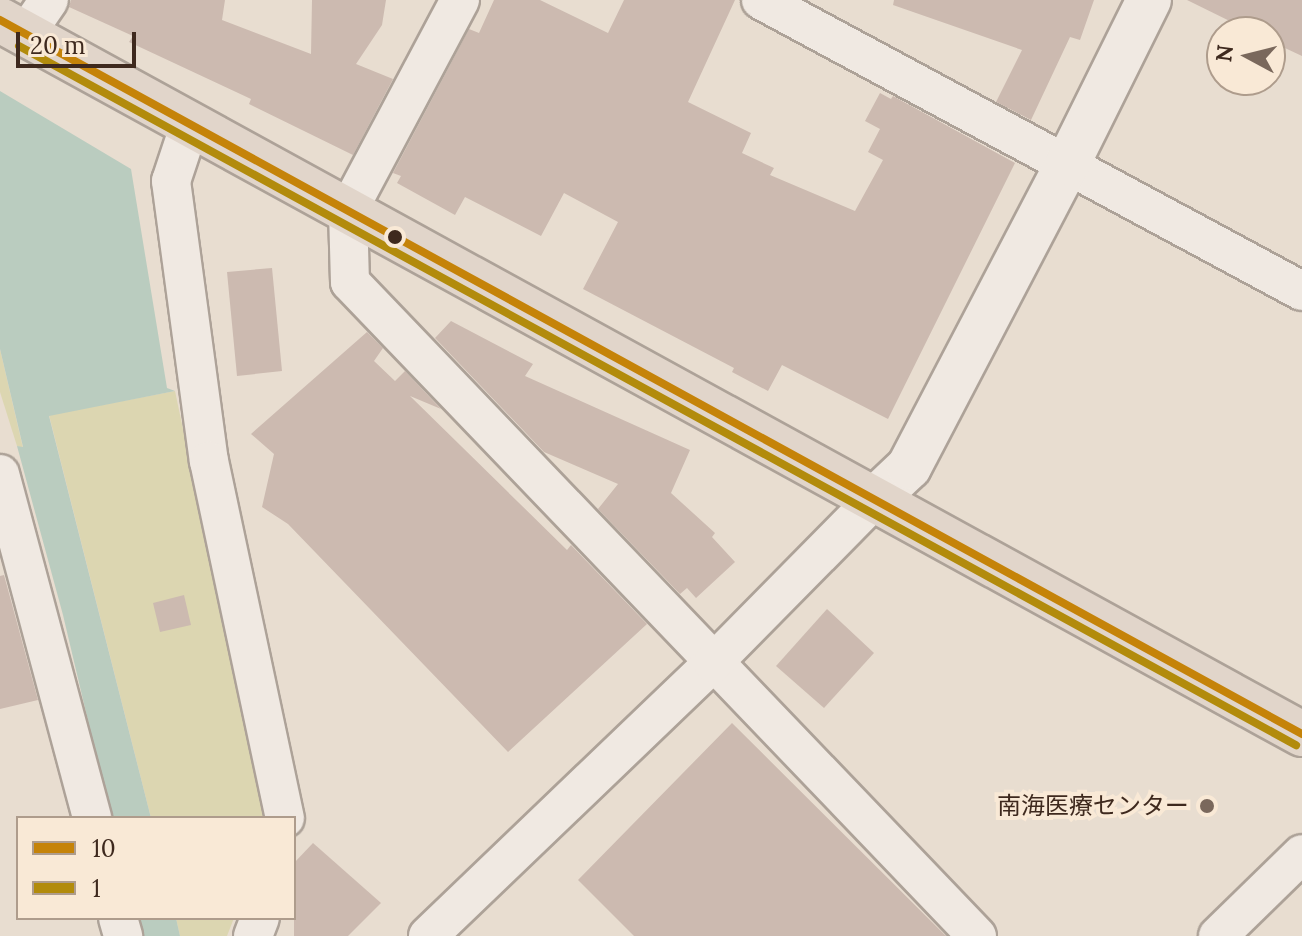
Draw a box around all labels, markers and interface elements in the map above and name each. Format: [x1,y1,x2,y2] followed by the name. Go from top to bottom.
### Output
[20,16,140,66] scale bar
[1206,16,1286,96] north arrow
[30,30,86,61] text: 20 m
[1209,43,1239,63] text: N
[387,229,403,245] unlabelled marker
[997,792,1189,820] place label: 南海医療センター
[1196,795,1218,817] marker: 南海医療センター
[16,816,296,920] legend
[92,833,116,864] text: 10
[92,873,101,904] text: 1

